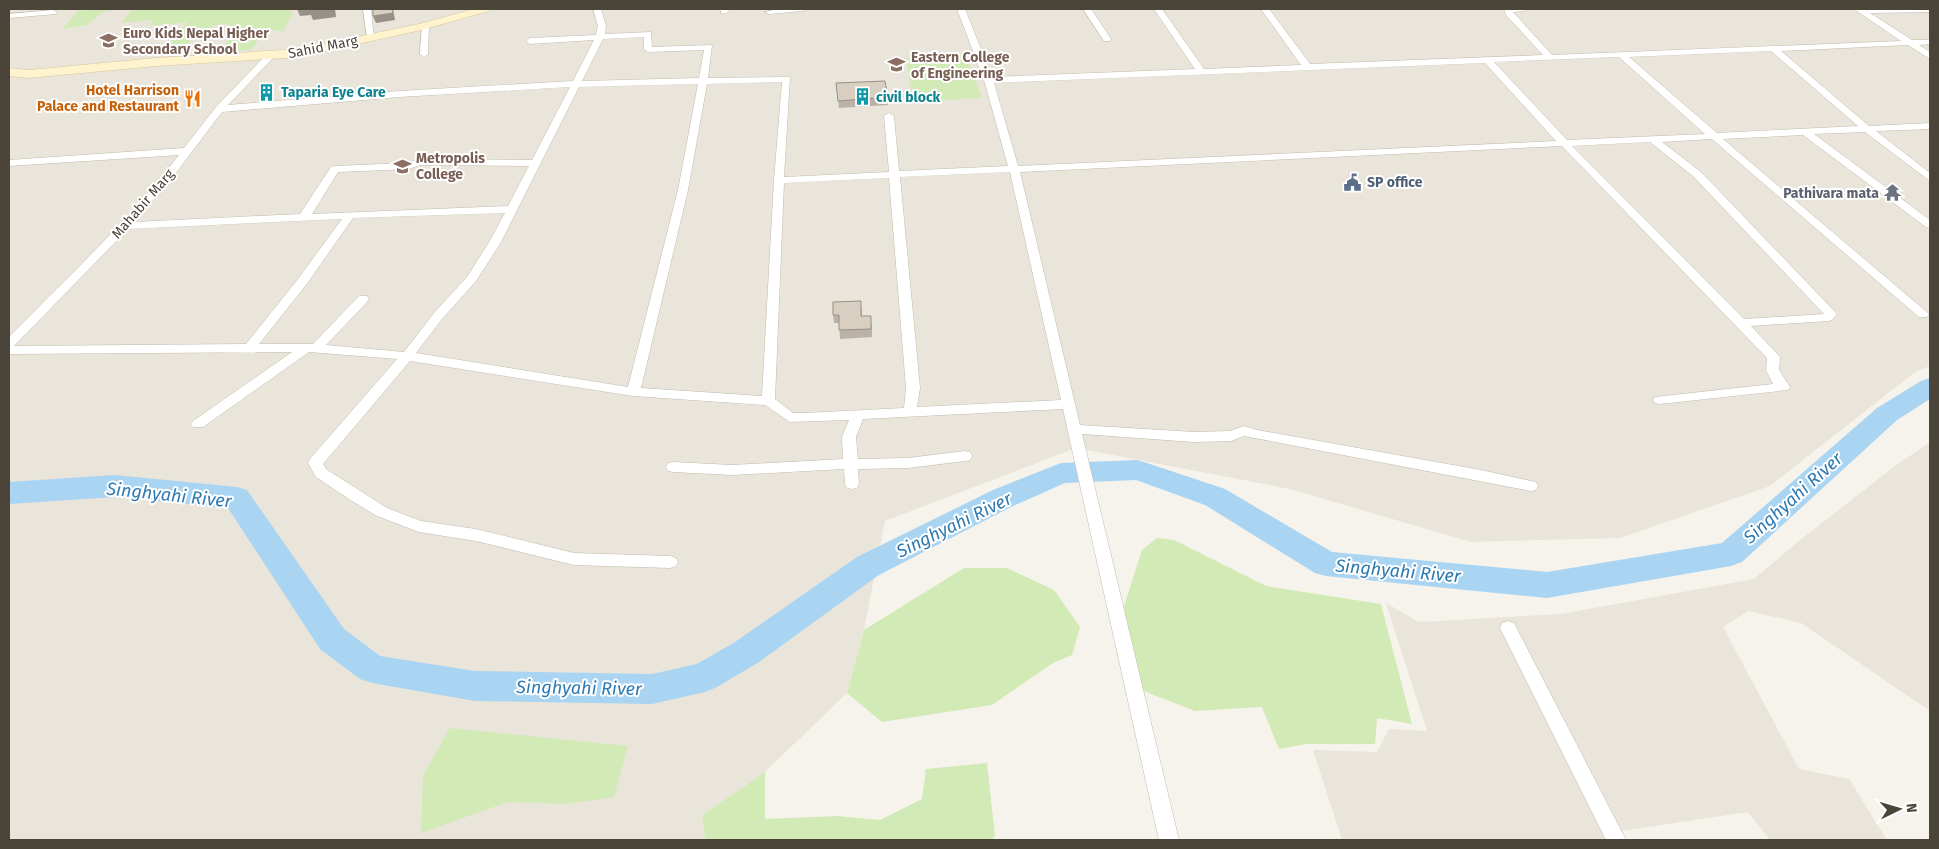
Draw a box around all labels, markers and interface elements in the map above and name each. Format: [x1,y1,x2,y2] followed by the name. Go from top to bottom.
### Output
[123,25,269,58] place label: Euro Kids Nepal Higher Secondary School
[99,31,119,51] school or university icon: Euro Kids Nepal Higher Secondary School
[287,32,360,62] street label: Sahid Marg
[911,49,1010,82] place label: Eastern College of Engineering
[887,55,907,75] school or university icon: Eastern College of Engineering
[37,82,180,115] place label: Hotel Harrison Palace and Restaurant
[257,82,277,102] building icon: Taparia Eye Care
[281,84,386,101] place label: Taparia Eye Care
[852,87,872,107] building icon: civil block
[183,88,203,108] restaurant icon: Hotel Harrison Palace and Restaurant
[876,89,941,106] place label: civil block
[416,150,485,183] place label: Metropolis College
[392,156,412,176] school or university icon: Metropolis College
[108,165,178,242] street label: Mahabir Marg
[1343,172,1363,192] public building icon: SP office
[1367,174,1423,191] place label: SP office
[1883,183,1903,203] temple icon: Pathivara mata
[1783,185,1879,202] place label: Pathivara mata
[1738,447,1848,549] water label: Singhyahi River
[104,477,234,513] water label: Singhyahi River
[892,487,1016,563] water label: Singhyahi River
[1333,554,1463,588] water label: Singhyahi River
[515,676,643,700] water label: Singhyahi River
[1874,784,1924,834] north arrow
[1903,803,1920,813] text: N

